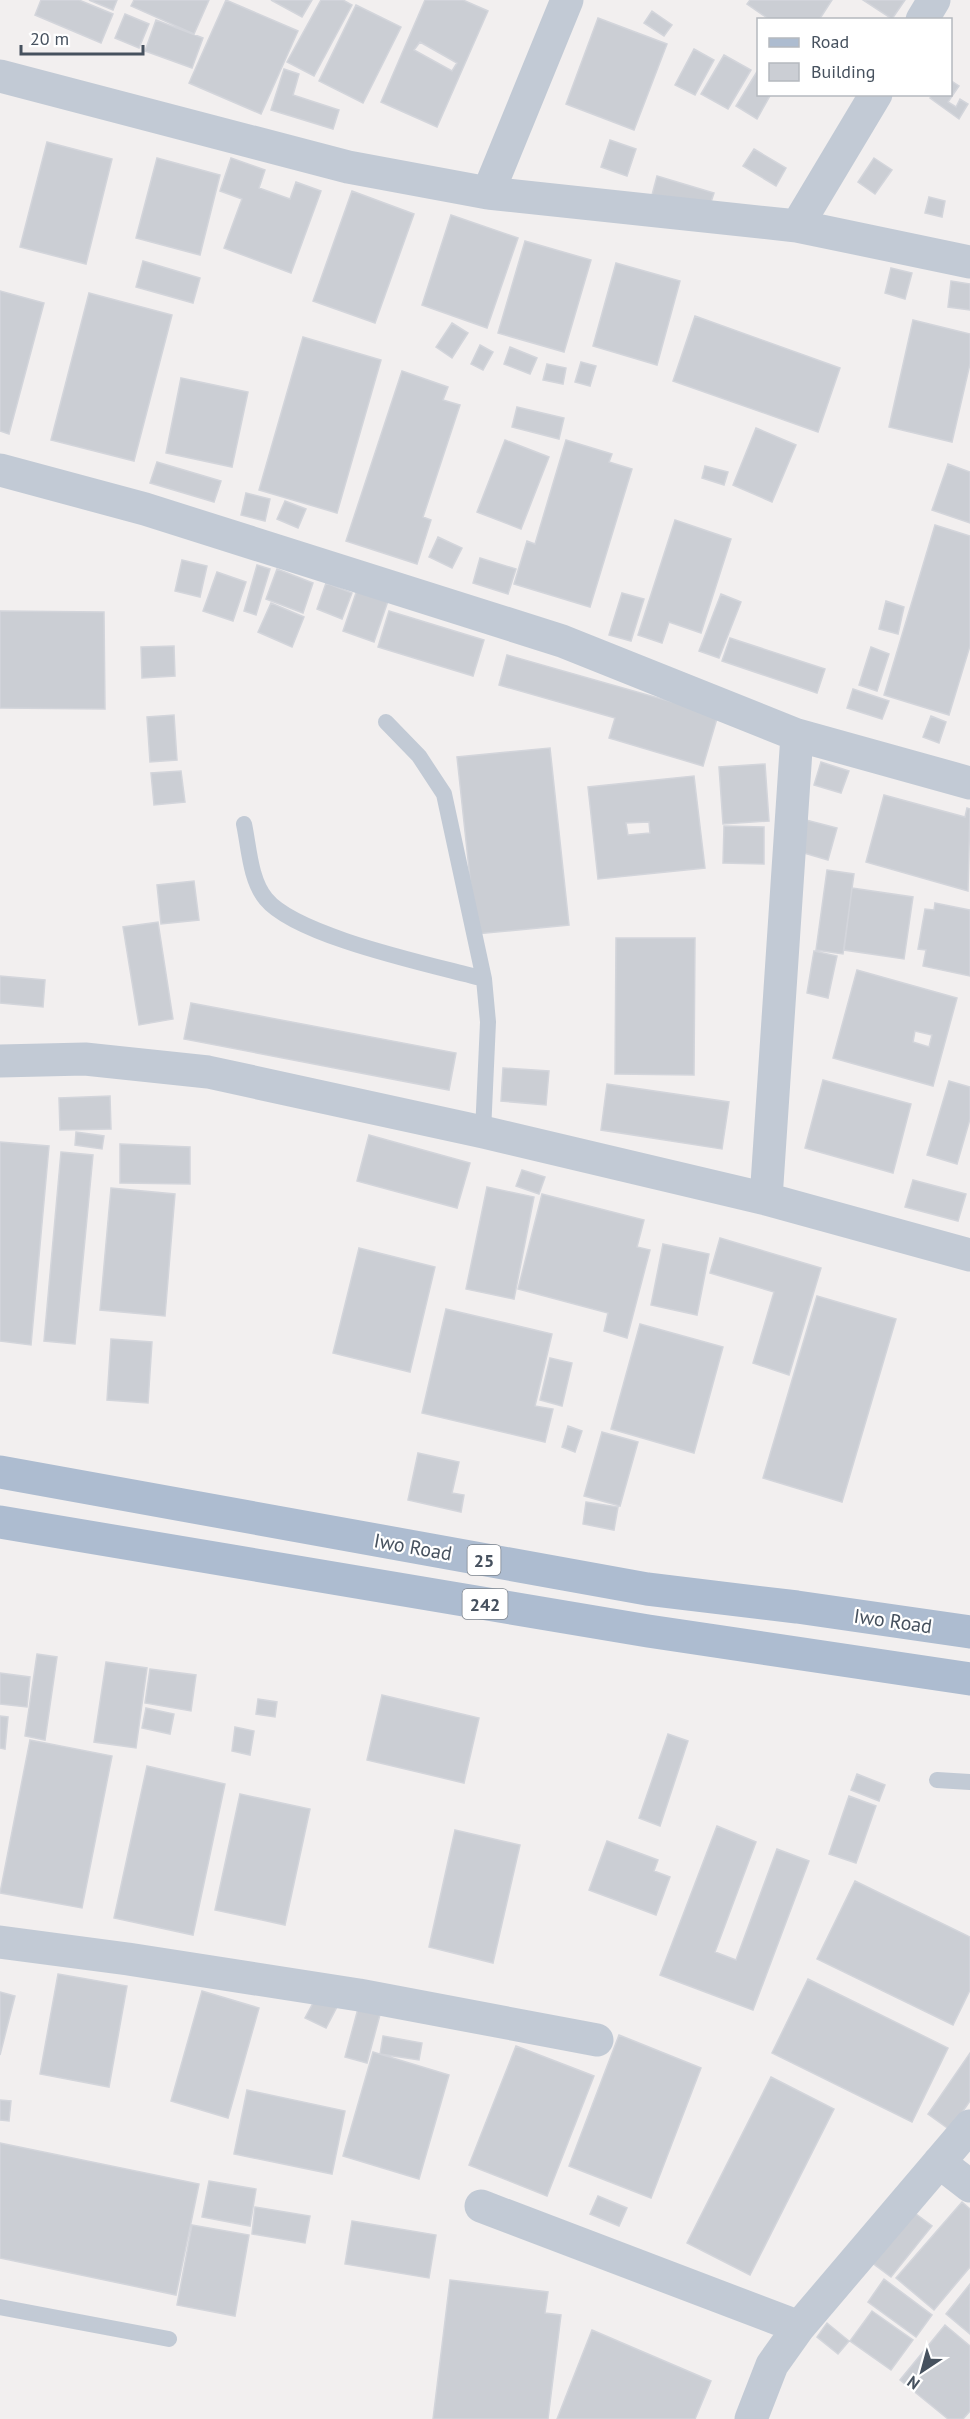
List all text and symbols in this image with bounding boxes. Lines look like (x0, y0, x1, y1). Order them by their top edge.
scale bar (21, 18, 142, 56)
legend (757, 18, 952, 96)
text: 20 m (30, 27, 69, 50)
text: Road (811, 30, 849, 53)
text: Building (811, 60, 875, 83)
street label: Iwo Road (372, 1527, 454, 1567)
road number: 25 (468, 1545, 500, 1575)
road number: 242 (462, 1589, 508, 1619)
street label: Iwo Road (852, 1603, 934, 1639)
north arrow (892, 2341, 952, 2401)
text: N (903, 2372, 923, 2394)

